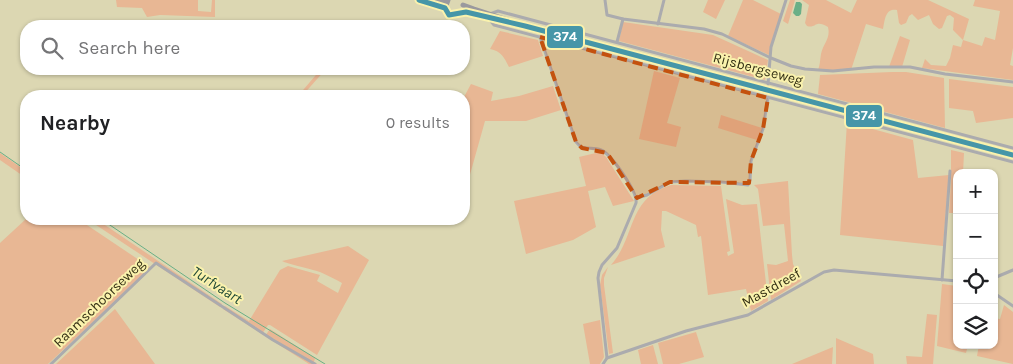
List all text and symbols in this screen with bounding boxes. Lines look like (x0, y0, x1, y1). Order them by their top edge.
search box (20, 20, 470, 75)
line badge: 374 (546, 25, 584, 49)
text: 374 (553, 28, 578, 45)
icon: search (38, 34, 66, 62)
text: Search here (78, 37, 180, 59)
street label: Rijsbergseweg (711, 49, 805, 89)
line badge: 374 (845, 104, 883, 128)
text: 374 (852, 107, 877, 124)
text: Nearby (40, 111, 110, 135)
text: 0 results (386, 113, 450, 132)
map controls (953, 169, 998, 349)
button: + (953, 169, 998, 214)
button: − (953, 214, 998, 259)
street label: Raamschoorseweg (50, 255, 148, 351)
button: locate (953, 259, 998, 304)
water label: Turfvaart (189, 262, 246, 308)
street label: Mastdreef (739, 265, 804, 311)
button: layers (953, 304, 998, 349)

